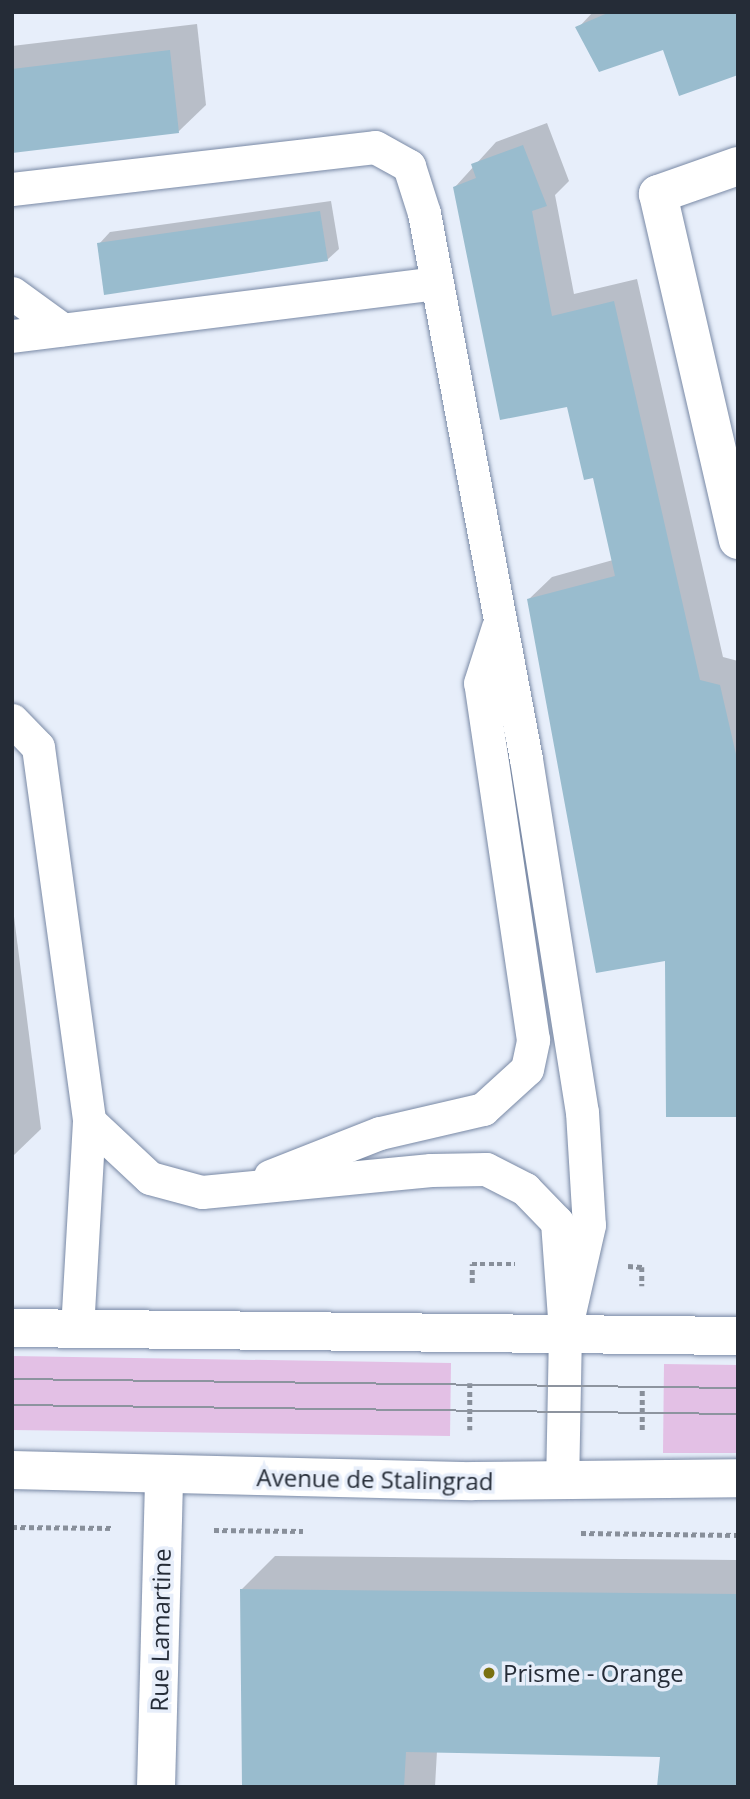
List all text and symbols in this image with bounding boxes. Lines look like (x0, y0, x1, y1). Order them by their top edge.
street label: Avenue de Stalingrad (256, 1463, 494, 1495)
street label: Rue Lamartine (144, 1548, 176, 1712)
place label: Prisme - Orange (503, 1659, 684, 1687)
marker: Prisme - Orange (481, 1665, 497, 1681)

